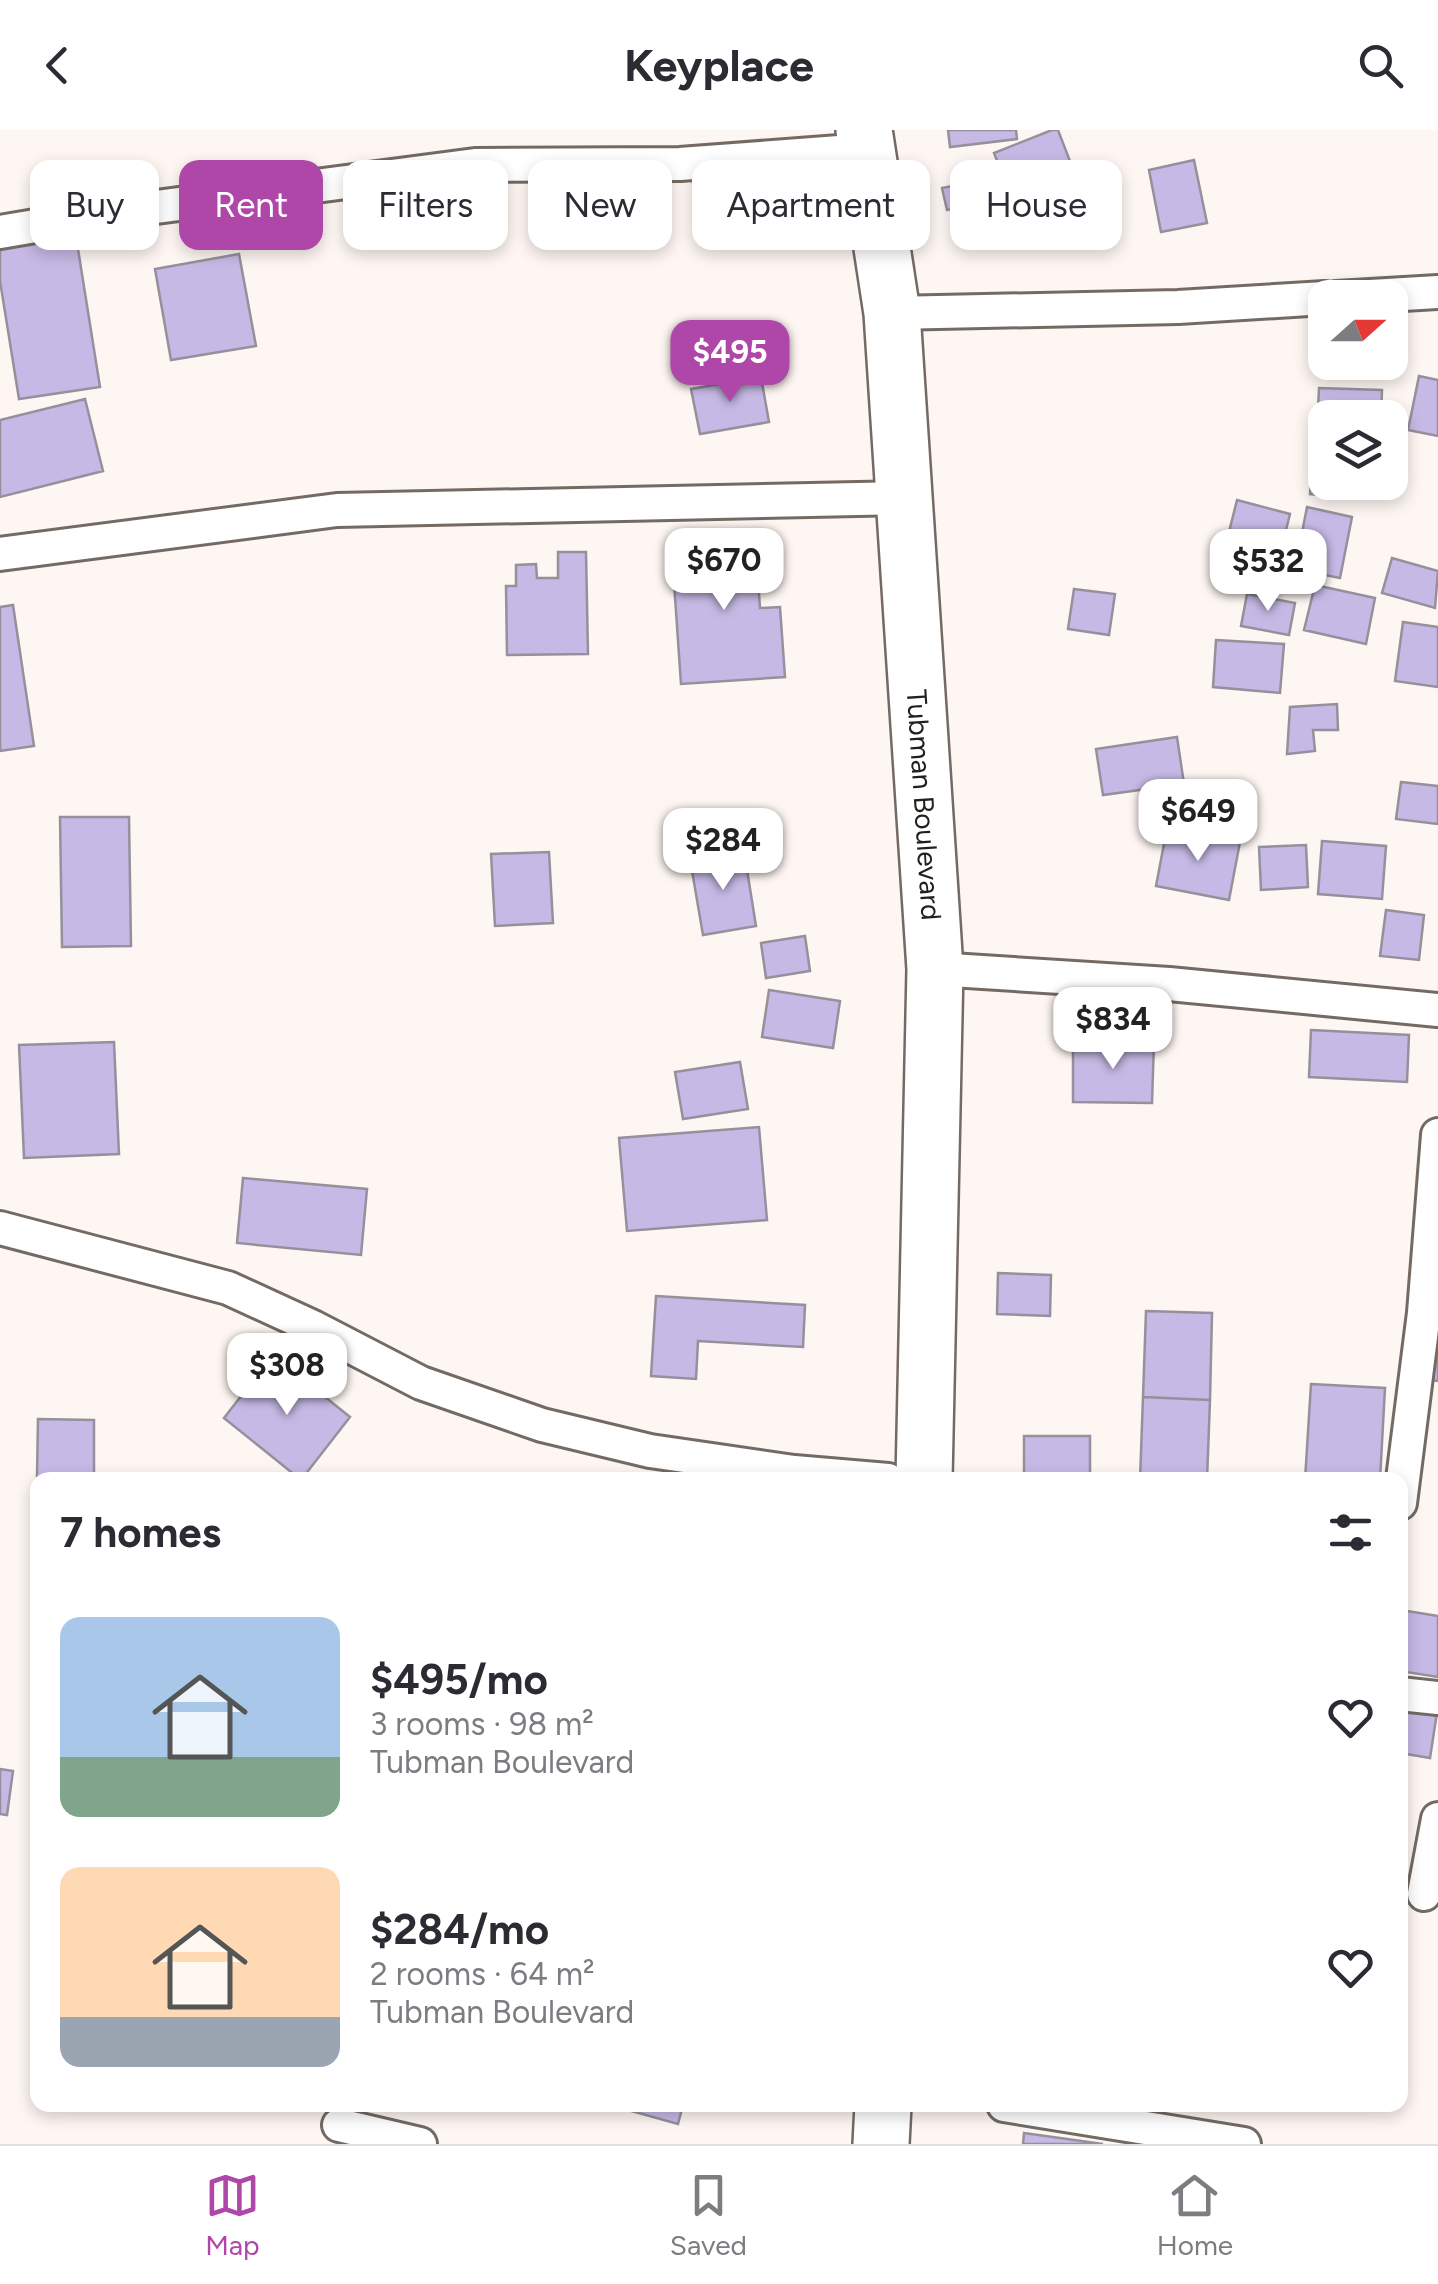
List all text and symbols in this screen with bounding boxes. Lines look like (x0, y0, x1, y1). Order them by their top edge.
icon: back (30, 38, 85, 93)
text: Keyplace (624, 38, 814, 92)
icon: search (1353, 38, 1408, 93)
chip: Buy (30, 160, 159, 250)
chip: Rent (179, 160, 323, 250)
chip: Filters (343, 160, 508, 250)
chip: New (528, 160, 672, 250)
chip: Apartment (692, 160, 930, 250)
chip: House (950, 160, 1122, 250)
north arrow (1308, 280, 1408, 380)
map controls (1308, 280, 1408, 500)
pin: $495 (671, 320, 789, 405)
text: $495 (692, 333, 768, 371)
button: layers (1308, 400, 1408, 500)
pin: $670 (665, 528, 783, 613)
pin: $532 (1209, 529, 1327, 614)
text: $670 (687, 541, 761, 579)
text: $532 (1232, 542, 1304, 580)
street label: Tubman Boulevard (900, 688, 949, 921)
pin: $649 (1139, 779, 1257, 864)
text: $649 (1160, 792, 1236, 830)
pin: $284 (664, 808, 782, 893)
text: $284 (685, 821, 761, 859)
pin: $834 (1054, 987, 1172, 1072)
text: $834 (1075, 1000, 1151, 1038)
pin: $308 (228, 1333, 346, 1418)
text: $308 (249, 1346, 325, 1384)
icon: filters (1323, 1505, 1378, 1560)
text: 7 homes (60, 1507, 221, 1558)
text: $495/mo (370, 1654, 548, 1705)
icon: home (140, 1657, 260, 1777)
icon: heart (1323, 1690, 1378, 1745)
text: 3 rooms · 98 m² (370, 1705, 594, 1743)
text: Tubman Boulevard (370, 1743, 634, 1781)
text: $284/mo (370, 1904, 549, 1955)
icon: home (140, 1907, 260, 2027)
icon: heart (1323, 1940, 1378, 1995)
text: 2 rooms · 64 m² (370, 1955, 594, 1993)
text: Tubman Boulevard (370, 1993, 634, 2031)
tab: Map (205, 2168, 260, 2262)
tab: Saved (670, 2168, 747, 2262)
tab: Home (1157, 2168, 1233, 2262)

